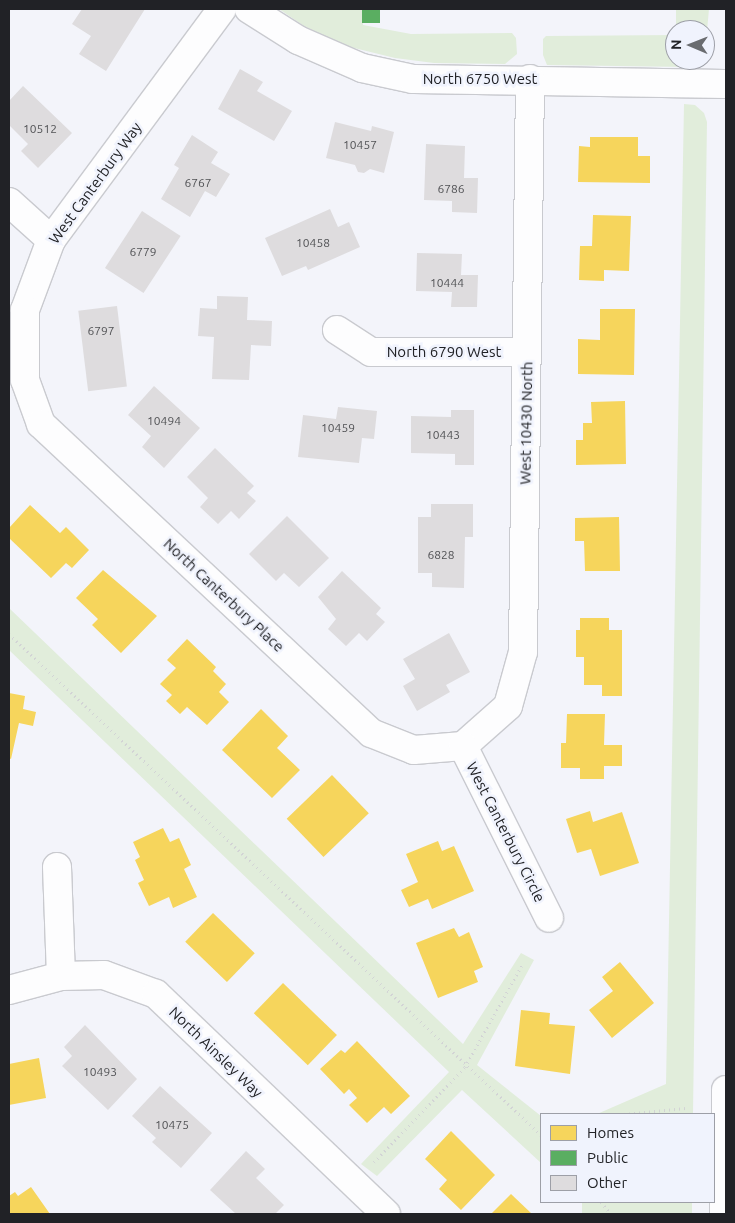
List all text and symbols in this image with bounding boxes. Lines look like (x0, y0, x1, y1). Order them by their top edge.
north arrow (665, 20, 715, 70)
text: N (668, 39, 684, 50)
street label: North 6750 West (423, 70, 537, 88)
street label: West Canterbury Way (45, 119, 145, 247)
house number: 10512 (23, 122, 57, 136)
house number: 10457 (343, 138, 377, 152)
house number: 6767 (184, 176, 212, 190)
house number: 6786 (437, 182, 465, 196)
house number: 10458 (296, 236, 330, 250)
house number: 6779 (129, 245, 157, 259)
house number: 10444 (430, 276, 464, 290)
house number: 6797 (87, 324, 115, 338)
street label: North 6790 West (387, 343, 501, 361)
street label: West 10430 North (516, 361, 536, 485)
house number: 10494 (147, 414, 181, 428)
house number: 10459 (321, 421, 355, 435)
house number: 10443 (426, 428, 460, 442)
street label: North Canterbury Place (160, 534, 288, 656)
house number: 6828 (427, 548, 455, 562)
street label: West Canterbury Circle (463, 759, 549, 905)
street label: North Ainsley Way (166, 1003, 266, 1101)
house number: 10493 (83, 1065, 117, 1079)
legend (540, 1113, 715, 1203)
house number: 10475 (155, 1118, 189, 1132)
text: Homes (587, 1124, 634, 1141)
text: Public (587, 1149, 628, 1166)
text: Other (587, 1174, 627, 1191)

